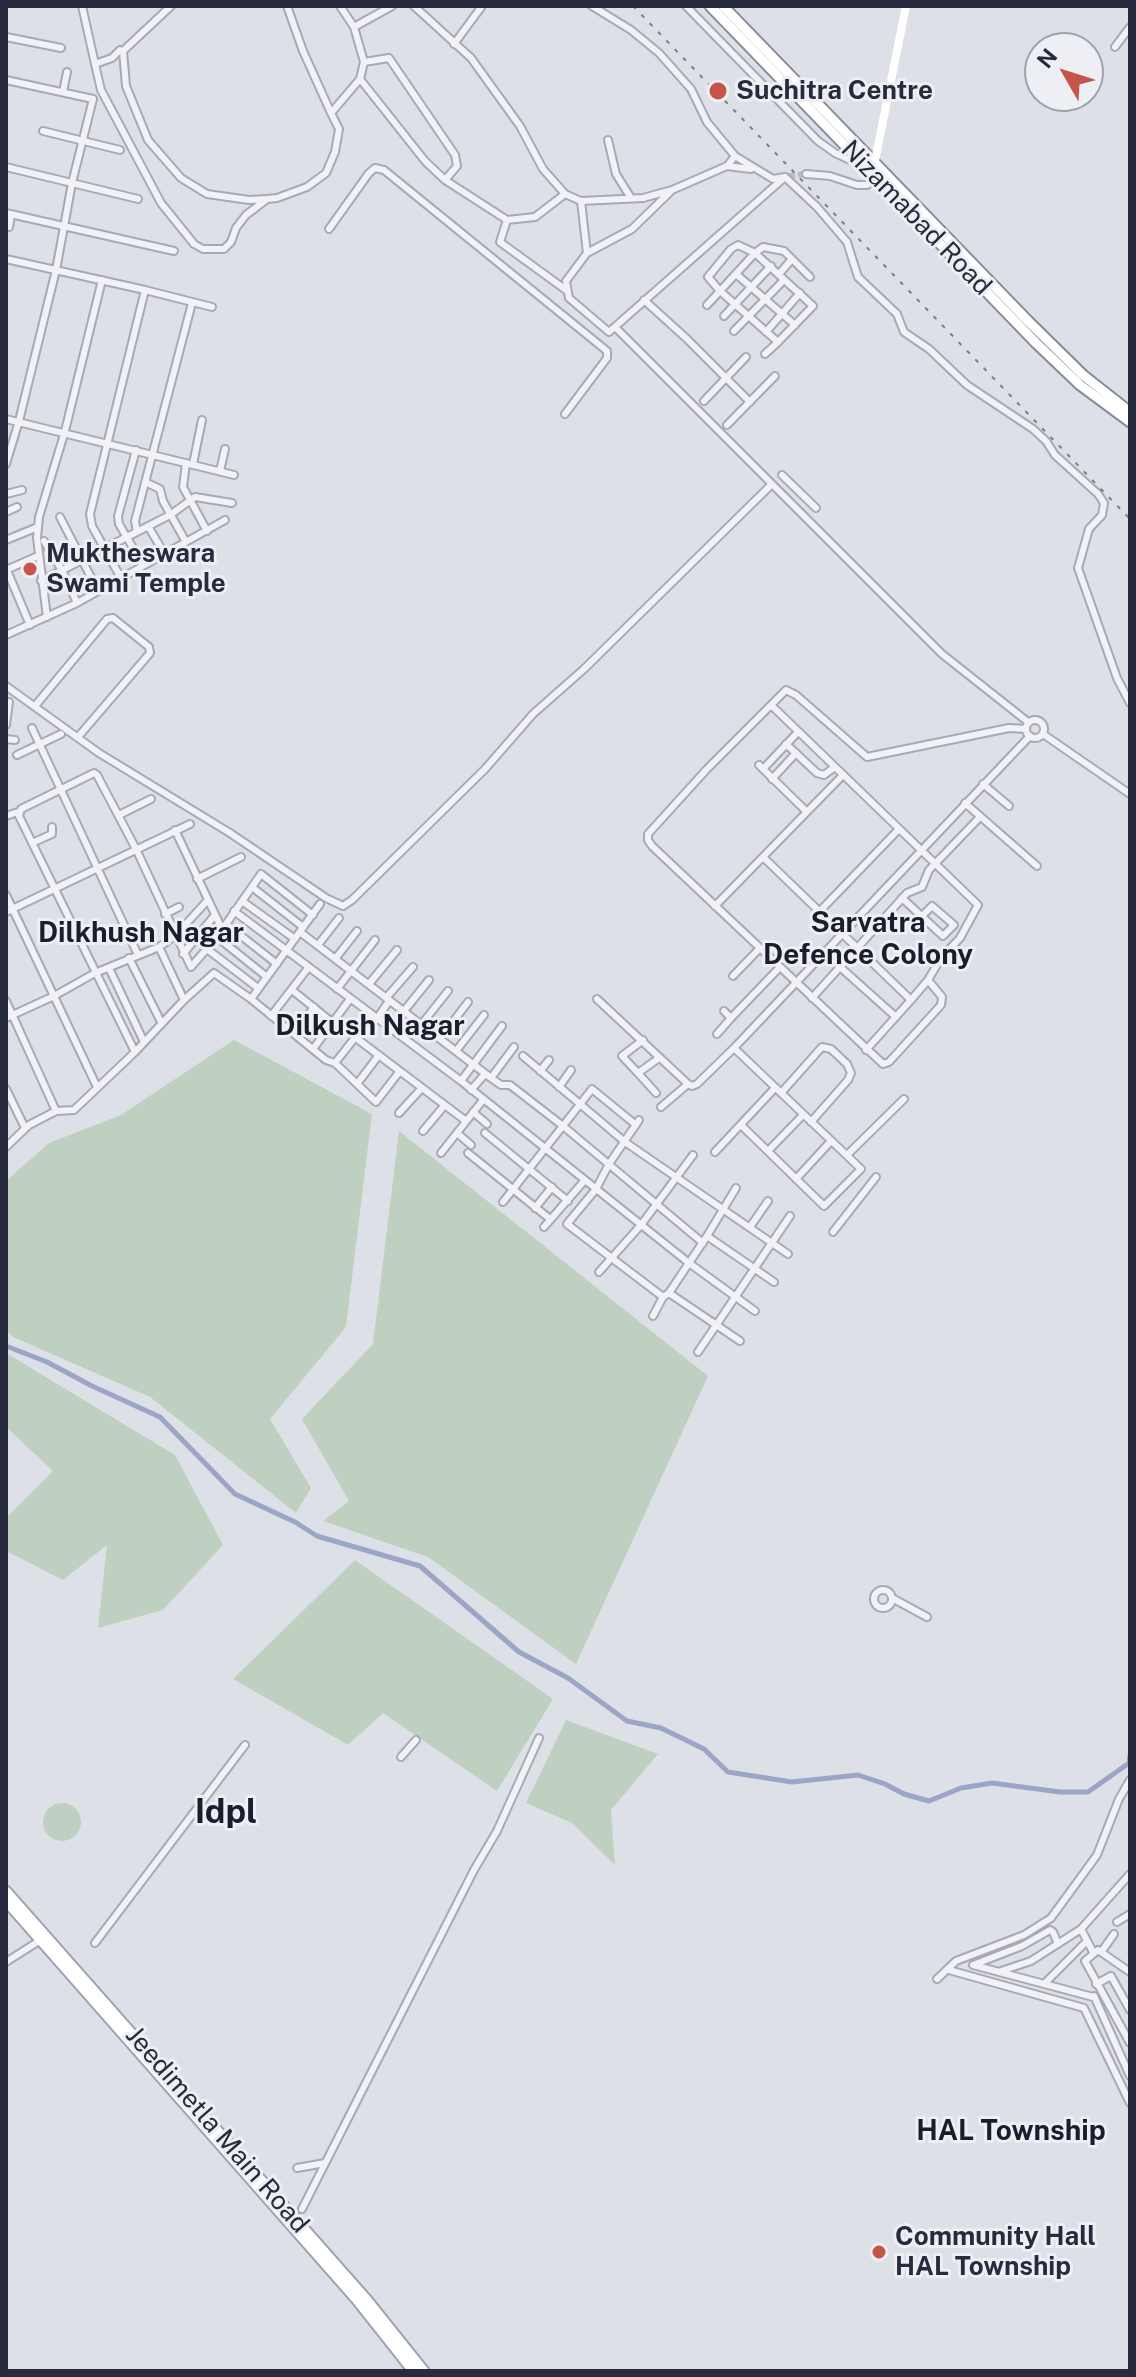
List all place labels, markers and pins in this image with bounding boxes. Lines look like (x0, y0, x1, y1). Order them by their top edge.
place label: Suchitra Centre (736, 75, 933, 107)
marker: Suchitra Centre (707, 80, 729, 102)
place label: Muktheswara Swami Temple (46, 538, 226, 600)
marker: Muktheswara Swami Temple (21, 560, 39, 578)
place label: Community Hall HAL Township (895, 2221, 1096, 2282)
marker: Community Hall HAL Township (870, 2243, 888, 2261)

